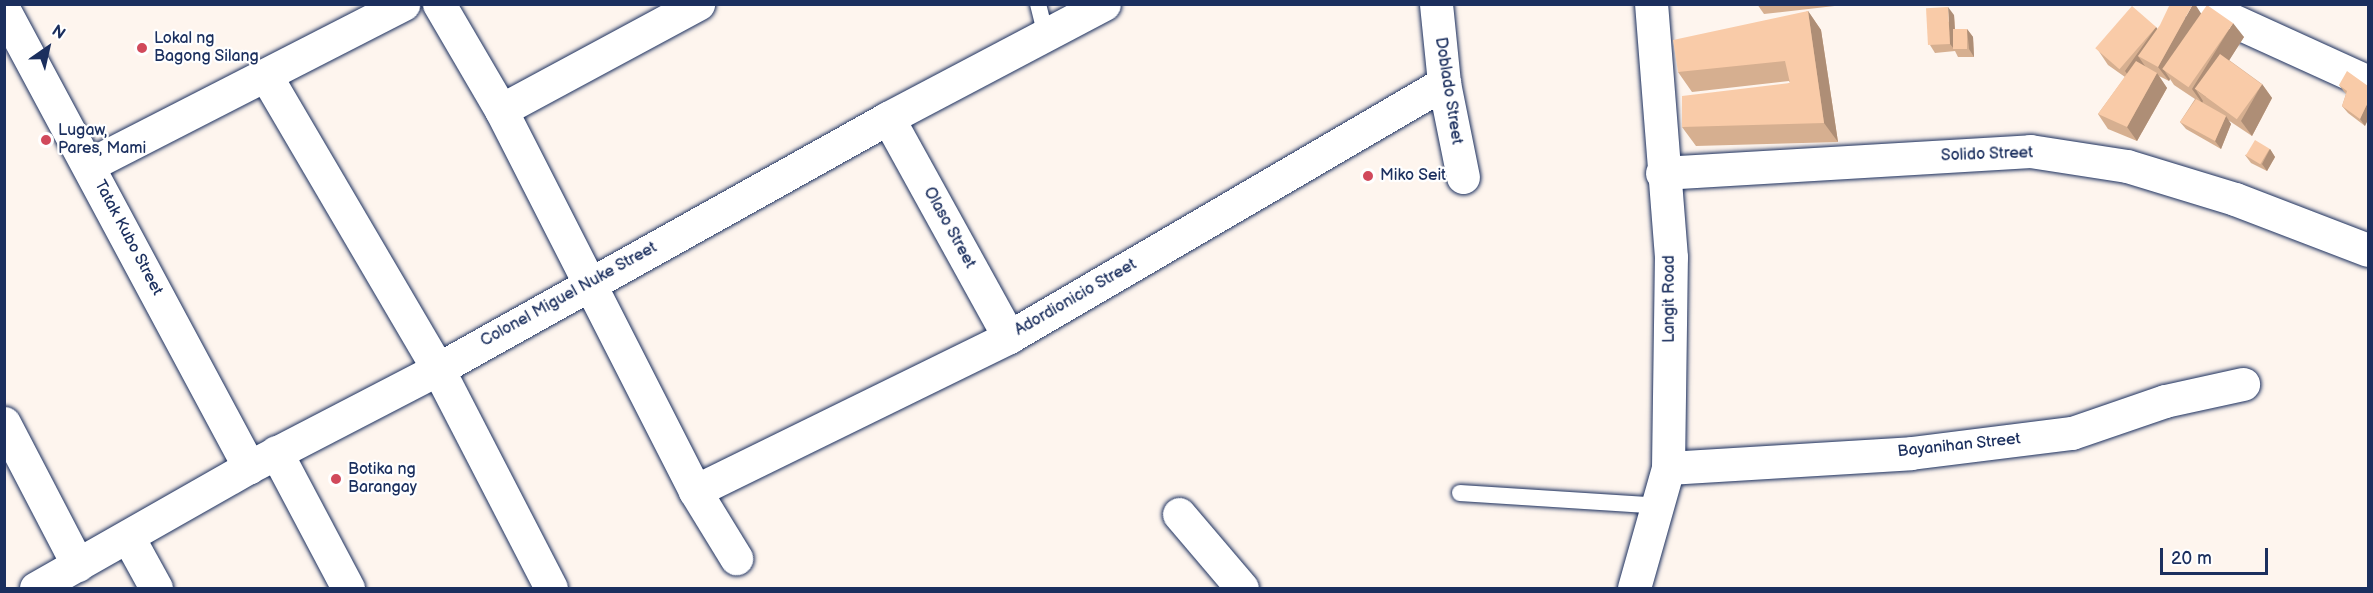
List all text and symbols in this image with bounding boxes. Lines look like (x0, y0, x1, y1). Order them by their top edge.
north arrow (18, 18, 78, 78)
text: N (48, 21, 69, 44)
place label: Lokal ng Bagong Silang (154, 29, 259, 67)
street label: Doblado Street (1430, 36, 1466, 146)
marker: Lokal ng Bagong Silang (135, 41, 149, 55)
place label: Lugaw, Pares, Mami (58, 121, 146, 159)
marker: Lugaw, Pares, Mami (39, 133, 53, 147)
street label: Solido Street (1940, 144, 2034, 166)
place label: Miko Seit (1380, 166, 1446, 186)
marker: Miko Seit (1361, 169, 1375, 183)
street label: Tatak Kubo Street (90, 177, 166, 299)
street label: Olaso Street (919, 184, 979, 272)
street label: Colonel Miguel Nuke Street (477, 238, 661, 352)
street label: Adordionicio Street (1012, 255, 1140, 341)
street label: Langit Road (1660, 255, 1680, 343)
street label: Bayanihan Street (1896, 430, 2022, 462)
place label: Botika ng Barangay (348, 460, 417, 498)
marker: Botika ng Barangay (329, 472, 343, 486)
scale bar (2163, 536, 2271, 574)
text: 20 m (2171, 548, 2212, 569)

